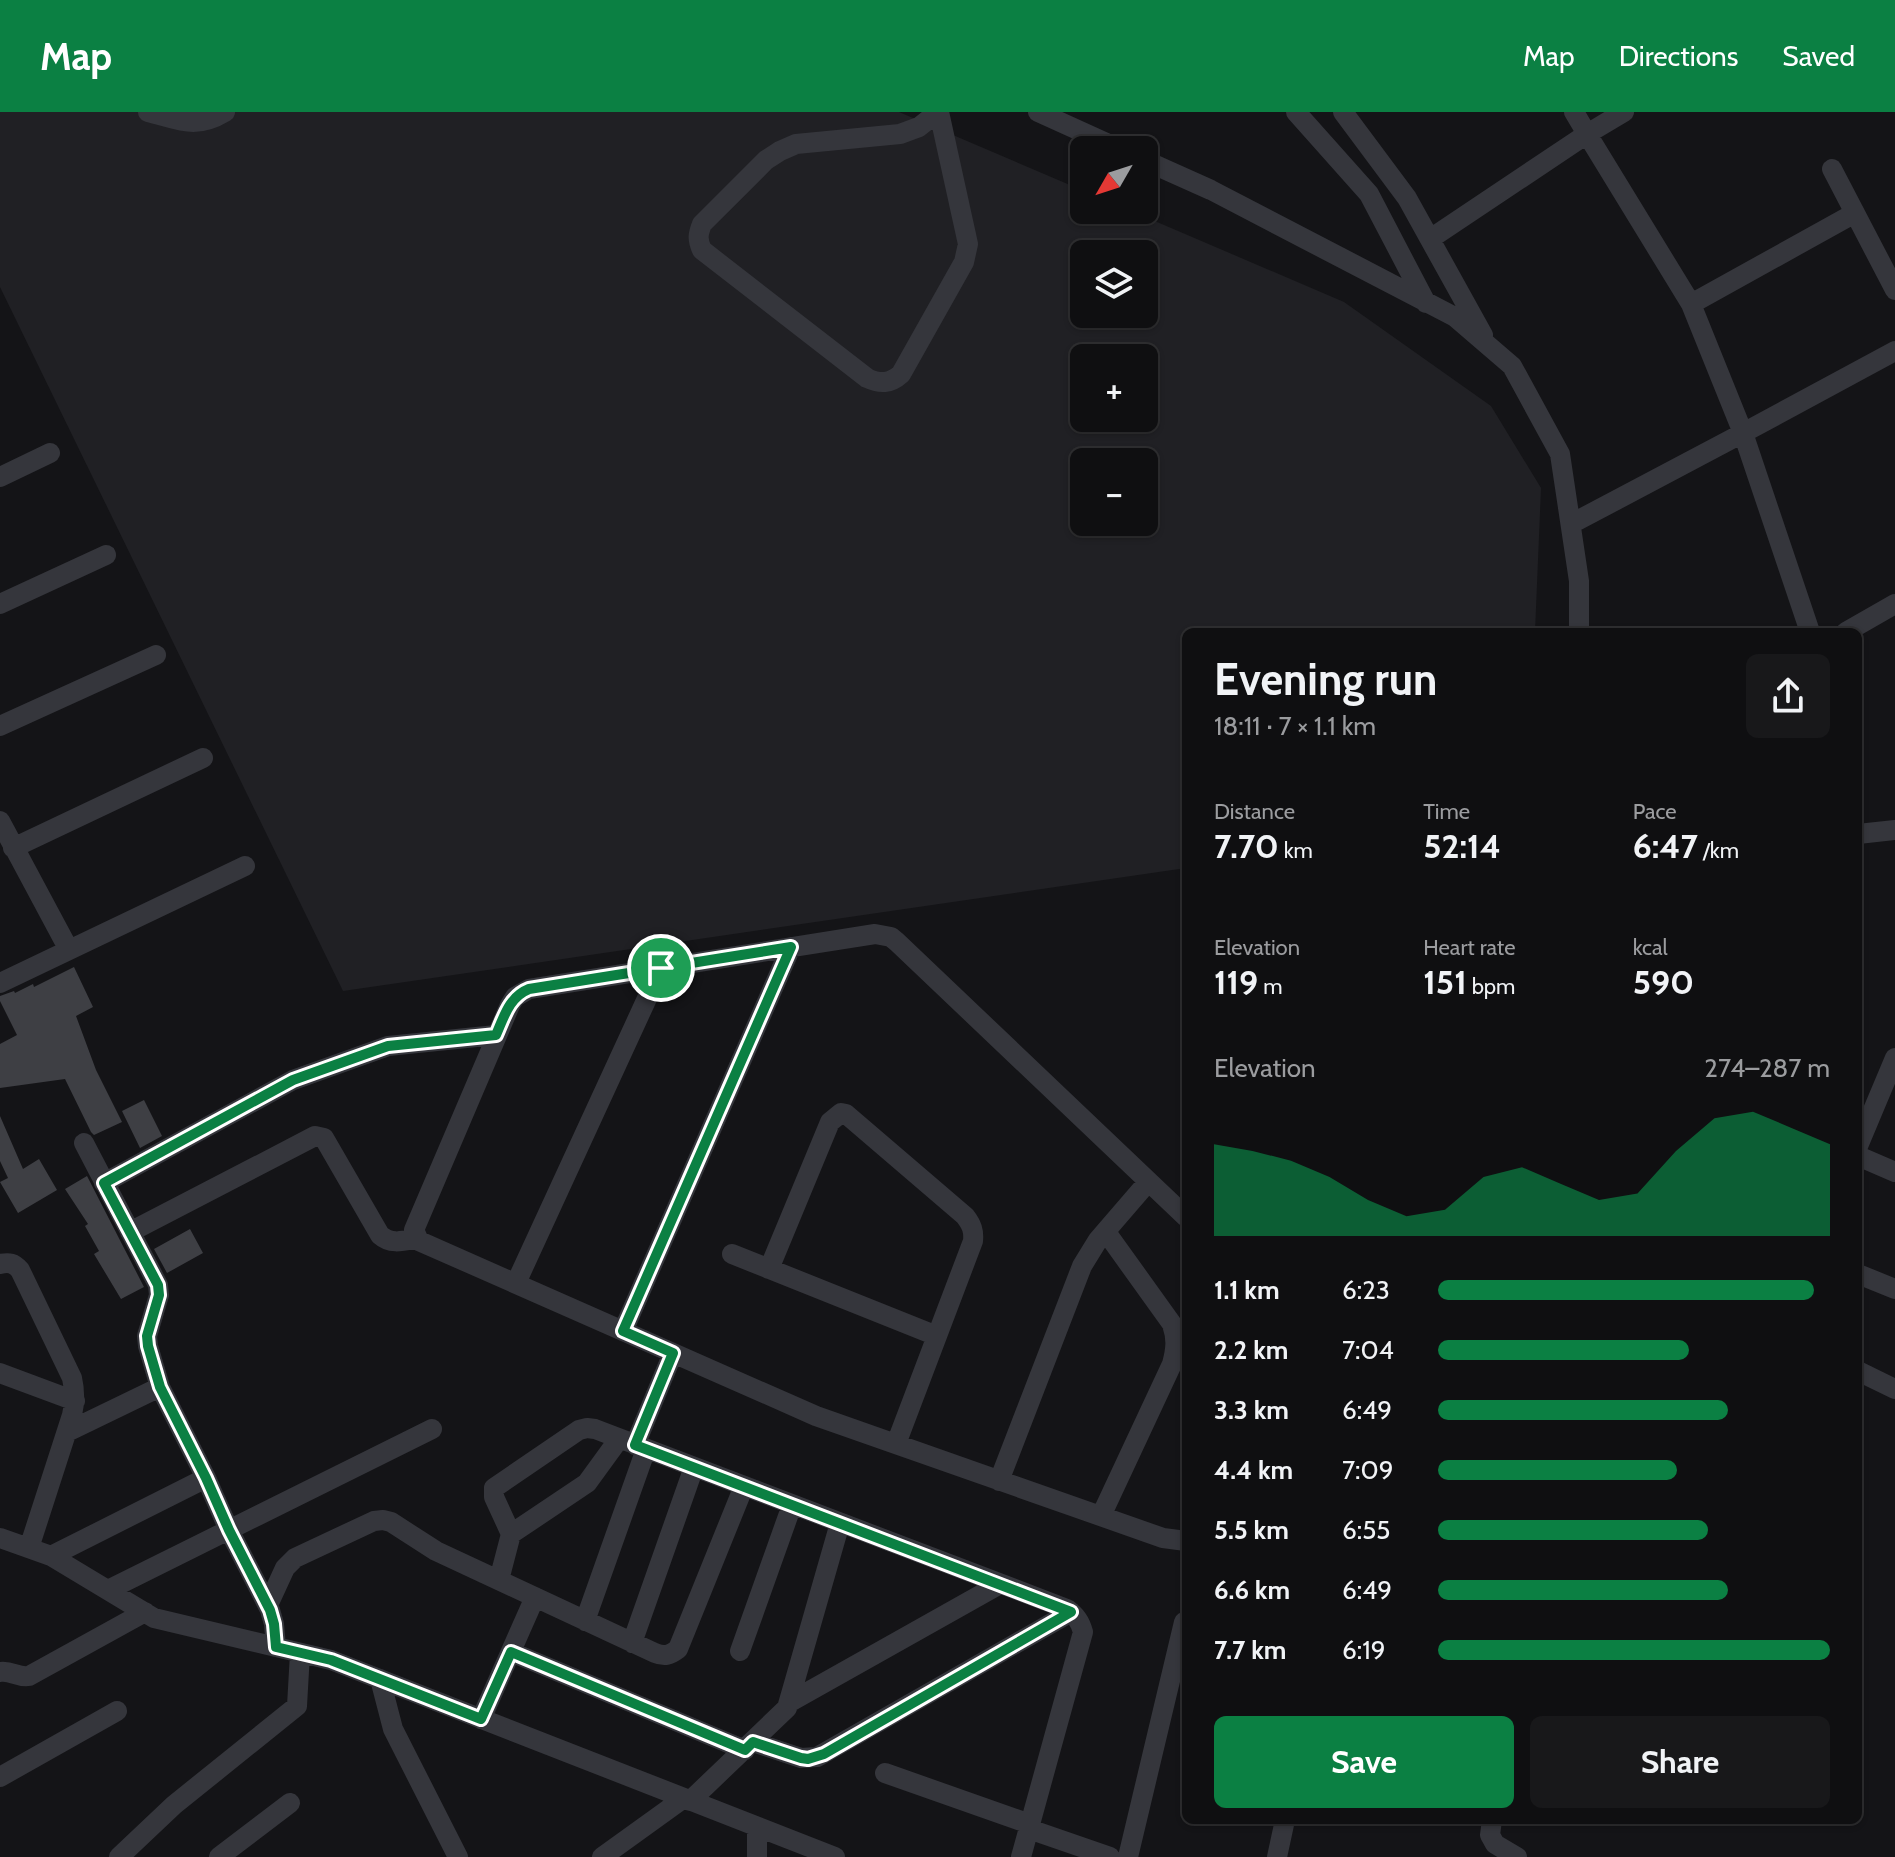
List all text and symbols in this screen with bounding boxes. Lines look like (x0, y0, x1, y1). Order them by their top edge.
text: Map (40, 33, 112, 80)
text: Map (1523, 39, 1575, 73)
text: Directions (1619, 39, 1738, 73)
text: Saved (1782, 39, 1855, 73)
north arrow (1070, 136, 1158, 224)
map controls (1070, 136, 1158, 536)
button: layers (1070, 240, 1158, 328)
button: + (1070, 344, 1158, 432)
button: − (1070, 448, 1158, 536)
text: Evening run (1214, 653, 1437, 706)
button: share (1746, 654, 1830, 738)
text: 18:11 · 7 × 1.1 km (1214, 710, 1376, 742)
text: Distance (1214, 798, 1295, 825)
text: Time (1423, 798, 1470, 825)
text: Pace (1633, 798, 1677, 825)
text: 7.70 (1214, 825, 1279, 867)
text: 52:14 (1423, 825, 1501, 867)
text: 6:47 (1633, 825, 1698, 867)
text: km (1279, 837, 1313, 864)
text: /km (1698, 837, 1739, 864)
pin (627, 934, 695, 1002)
text: Elevation (1214, 934, 1300, 961)
text: Heart rate (1423, 934, 1515, 961)
text: kcal (1633, 934, 1668, 961)
icon: arrive (639, 946, 683, 990)
text: 119 (1214, 961, 1258, 1003)
text: 151 (1423, 961, 1467, 1003)
text: 590 (1633, 961, 1694, 1003)
text: m (1258, 973, 1282, 1000)
text: bpm (1467, 973, 1515, 1000)
text: Elevation (1214, 1052, 1316, 1084)
text: 274–287 m (1704, 1052, 1830, 1084)
text: 1.1 km (1214, 1274, 1280, 1306)
text: 6:23 (1342, 1274, 1390, 1306)
text: 2.2 km (1214, 1334, 1288, 1366)
text: 7:04 (1342, 1334, 1394, 1366)
text: 3.3 km (1214, 1394, 1289, 1426)
text: 6:49 (1342, 1394, 1392, 1426)
text: 4.4 km (1214, 1454, 1293, 1486)
text: 7:09 (1342, 1454, 1393, 1486)
text: 5.5 km (1214, 1514, 1289, 1546)
text: 6:55 (1342, 1514, 1390, 1546)
text: 6.6 km (1214, 1574, 1290, 1606)
text: 6:49 (1342, 1574, 1392, 1606)
text: 7.7 km (1214, 1634, 1286, 1666)
text: 6:19 (1342, 1634, 1385, 1666)
button: Save (1214, 1716, 1514, 1808)
button: Share (1530, 1716, 1830, 1808)

